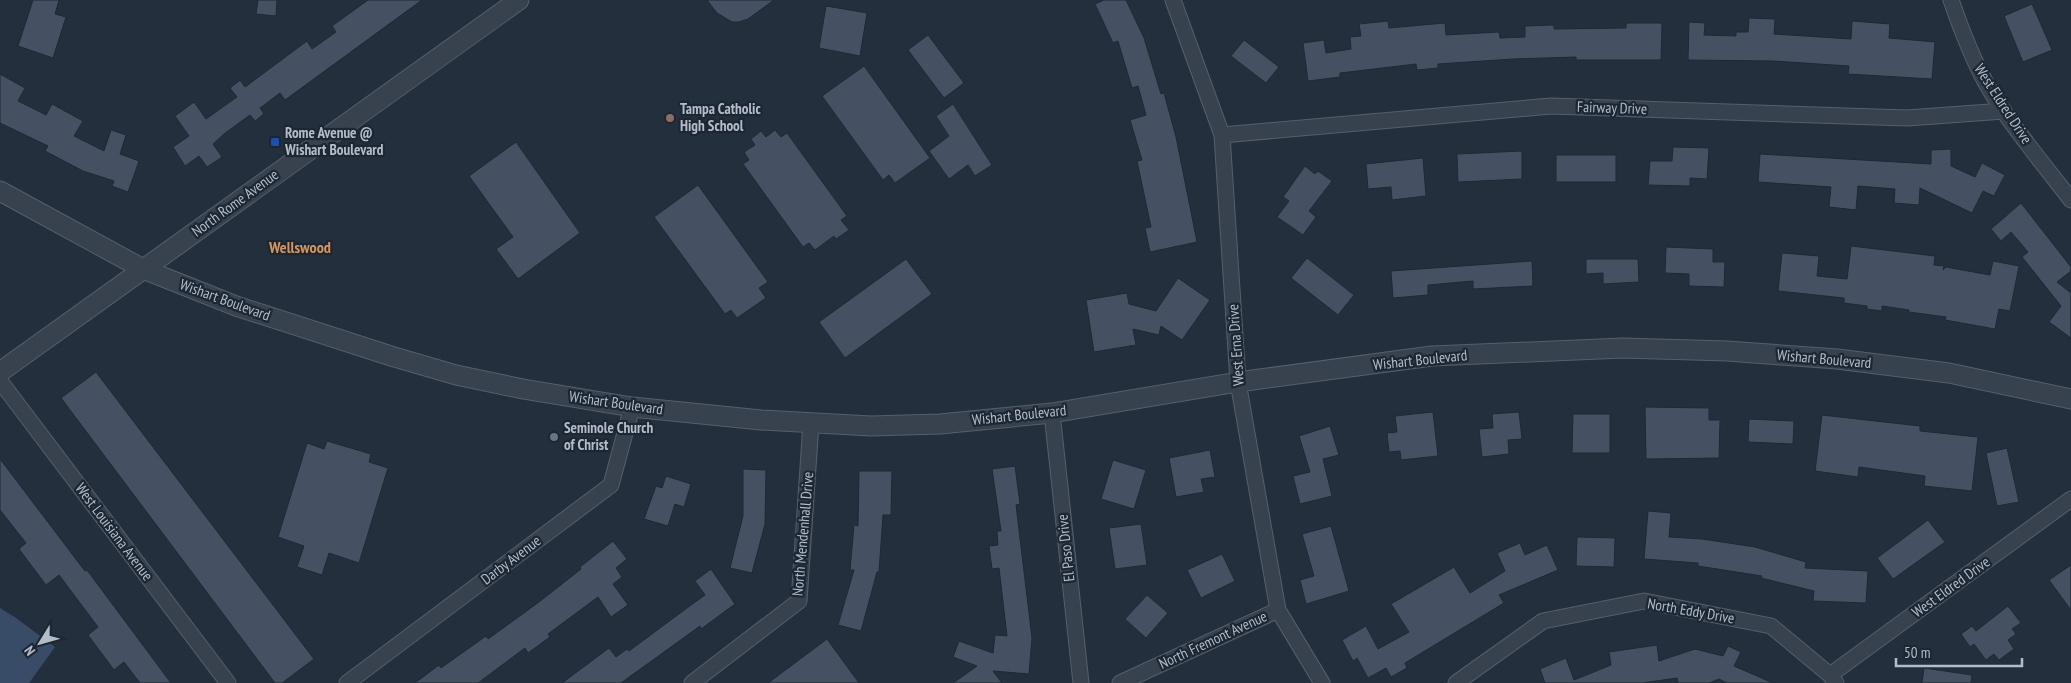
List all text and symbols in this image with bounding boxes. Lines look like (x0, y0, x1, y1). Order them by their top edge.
street label: West Eldred Drive (1970, 60, 2036, 147)
street label: Fairway Drive (1577, 97, 1647, 118)
place label: Tampa Catholic High School (680, 99, 761, 135)
marker: Tampa Catholic High School (664, 112, 676, 124)
place label: Rome Avenue @ Wishart Boulevard (284, 123, 384, 159)
marker: Rome Avenue @ Wishart Boulevard (269, 136, 281, 148)
street label: North Rome Avenue (188, 165, 282, 240)
district label: Wellswood (268, 237, 331, 257)
street label: Wishart Boulevard (177, 274, 273, 325)
street label: West Erna Drive (1223, 304, 1248, 386)
street label: Wishart Boulevard (1372, 345, 1468, 374)
street label: Wishart Boulevard (1776, 345, 1872, 372)
street label: Wishart Boulevard (568, 387, 664, 419)
street label: Wishart Boulevard (971, 400, 1067, 429)
place label: Seminole Church of Christ (564, 418, 654, 454)
marker: Seminole Church of Christ (548, 431, 560, 443)
street label: North Mendenhall Drive (788, 471, 817, 597)
street label: West Louisiana Avenue (71, 479, 157, 584)
street label: El Paso Drive (1053, 514, 1078, 583)
street label: Darby Avenue (477, 531, 544, 588)
street label: West Eldred Drive (1908, 552, 1993, 621)
street label: North Eddy Drive (1646, 594, 1736, 628)
street label: North Fremont Avenue (1156, 606, 1270, 673)
north arrow (15, 618, 65, 668)
scale bar (1896, 636, 2022, 668)
text: N (20, 642, 39, 659)
text: 50 m (1904, 643, 1930, 662)

